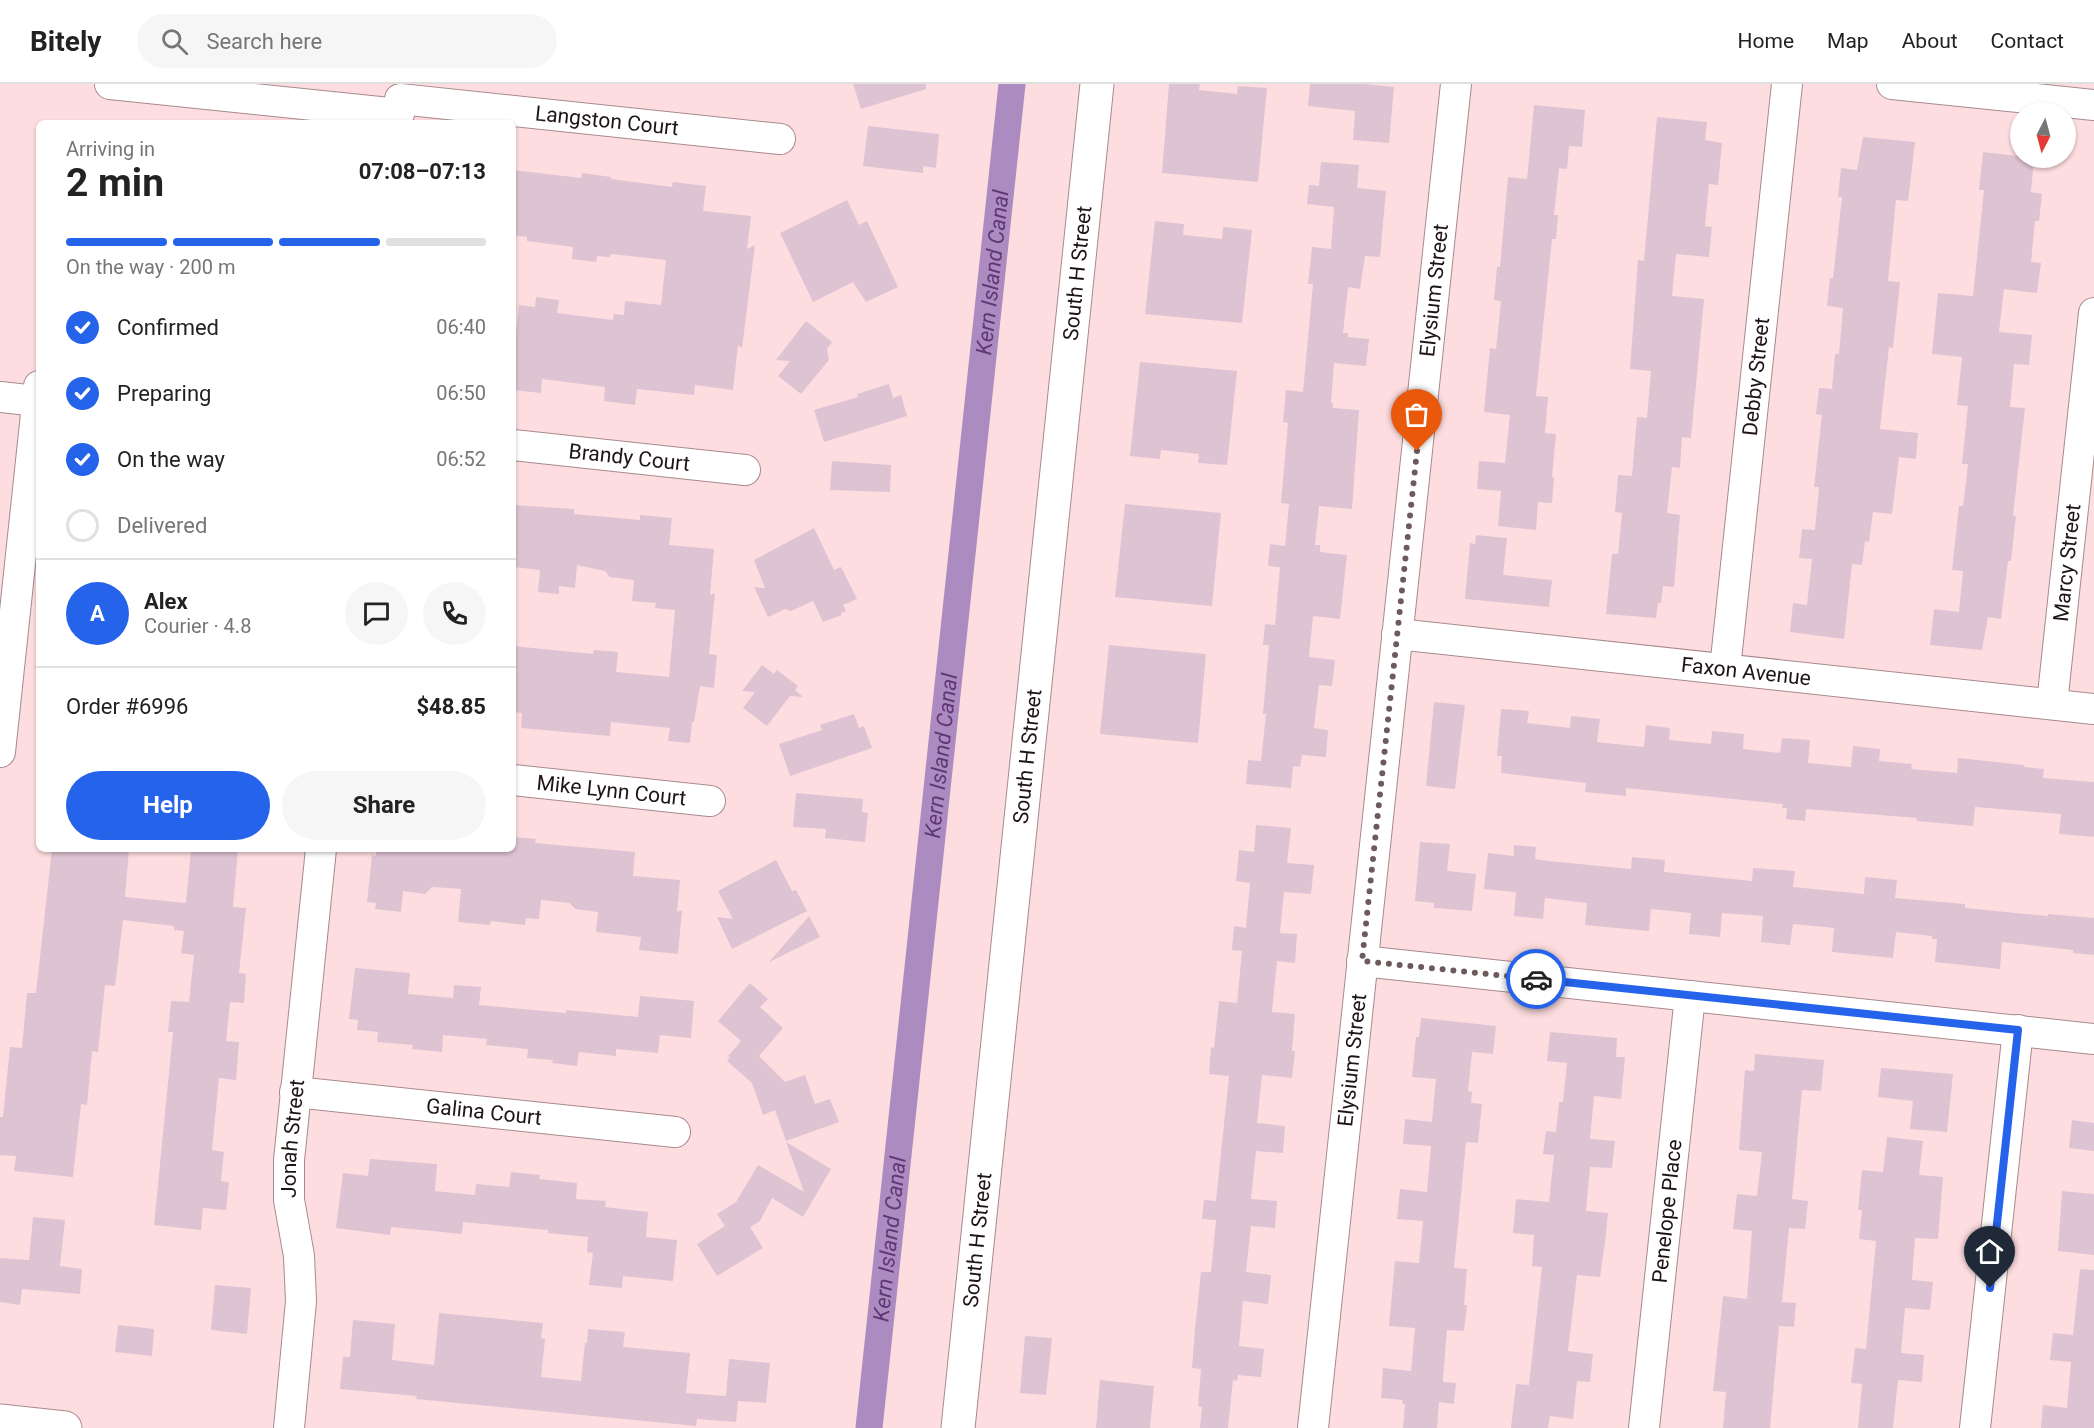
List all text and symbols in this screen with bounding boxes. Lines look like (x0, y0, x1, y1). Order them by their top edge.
search box (137, 14, 557, 68)
text: Bitely (30, 25, 101, 58)
icon: search (158, 25, 191, 58)
text: Search here (206, 29, 322, 54)
text: Home (1738, 29, 1794, 53)
text: Map (1827, 29, 1869, 53)
text: About (1902, 29, 1958, 53)
text: Contact (1991, 29, 2064, 53)
street label: Langston Court (534, 101, 680, 140)
north arrow (2010, 102, 2076, 168)
map controls (2010, 102, 2076, 168)
text: Arriving in (66, 137, 155, 161)
text: 07:08–07:13 (359, 159, 486, 184)
text: 2 min (66, 160, 164, 206)
water label: Kern Island Canal (971, 188, 1013, 356)
street label: South H Street (1059, 204, 1096, 342)
street label: Elysium Street (1415, 223, 1453, 358)
text: On the way · 200 m (66, 255, 235, 279)
icon: check (66, 311, 99, 344)
text: Confirmed (117, 315, 219, 340)
text: 06:40 (436, 315, 486, 339)
street label: Debby Street (1738, 316, 1774, 437)
icon: check (66, 377, 99, 410)
text: Preparing (117, 381, 211, 406)
text: 06:50 (436, 381, 486, 405)
pin (1391, 389, 1442, 451)
icon: bag (1400, 398, 1433, 431)
street label: Brandy Court (568, 439, 691, 476)
icon: check (66, 443, 99, 476)
text: On the way (117, 447, 225, 472)
text: 06:52 (436, 447, 486, 471)
street label: Marcy Street (2049, 503, 2085, 623)
text: Delivered (117, 513, 207, 538)
button: chat (345, 582, 408, 645)
button: phone (423, 582, 486, 645)
text: Alex (144, 589, 188, 614)
text: A (90, 601, 105, 626)
text: Courier · 4.8 (144, 614, 251, 638)
street label: Faxon Avenue (1680, 653, 1812, 690)
water label: Kern Island Canal (919, 671, 962, 840)
street label: South H Street (1009, 688, 1046, 825)
text: Order #6996 (66, 694, 188, 719)
text: $48.85 (417, 694, 486, 719)
button: Help (66, 771, 270, 840)
button: Share (282, 771, 486, 840)
street label: Mike Lynn Court (535, 771, 688, 810)
courier (1506, 949, 1566, 1009)
icon: car (1520, 963, 1553, 996)
street label: Elysium Street (1333, 992, 1371, 1128)
street label: Jonah Street (277, 1078, 309, 1198)
street label: Galina Court (425, 1094, 543, 1130)
street label: Penelope Place (1648, 1138, 1687, 1284)
water label: Kern Island Canal (868, 1154, 910, 1323)
street label: South H Street (959, 1171, 996, 1309)
pin (1964, 1226, 2015, 1288)
icon: home (1973, 1235, 2006, 1268)

